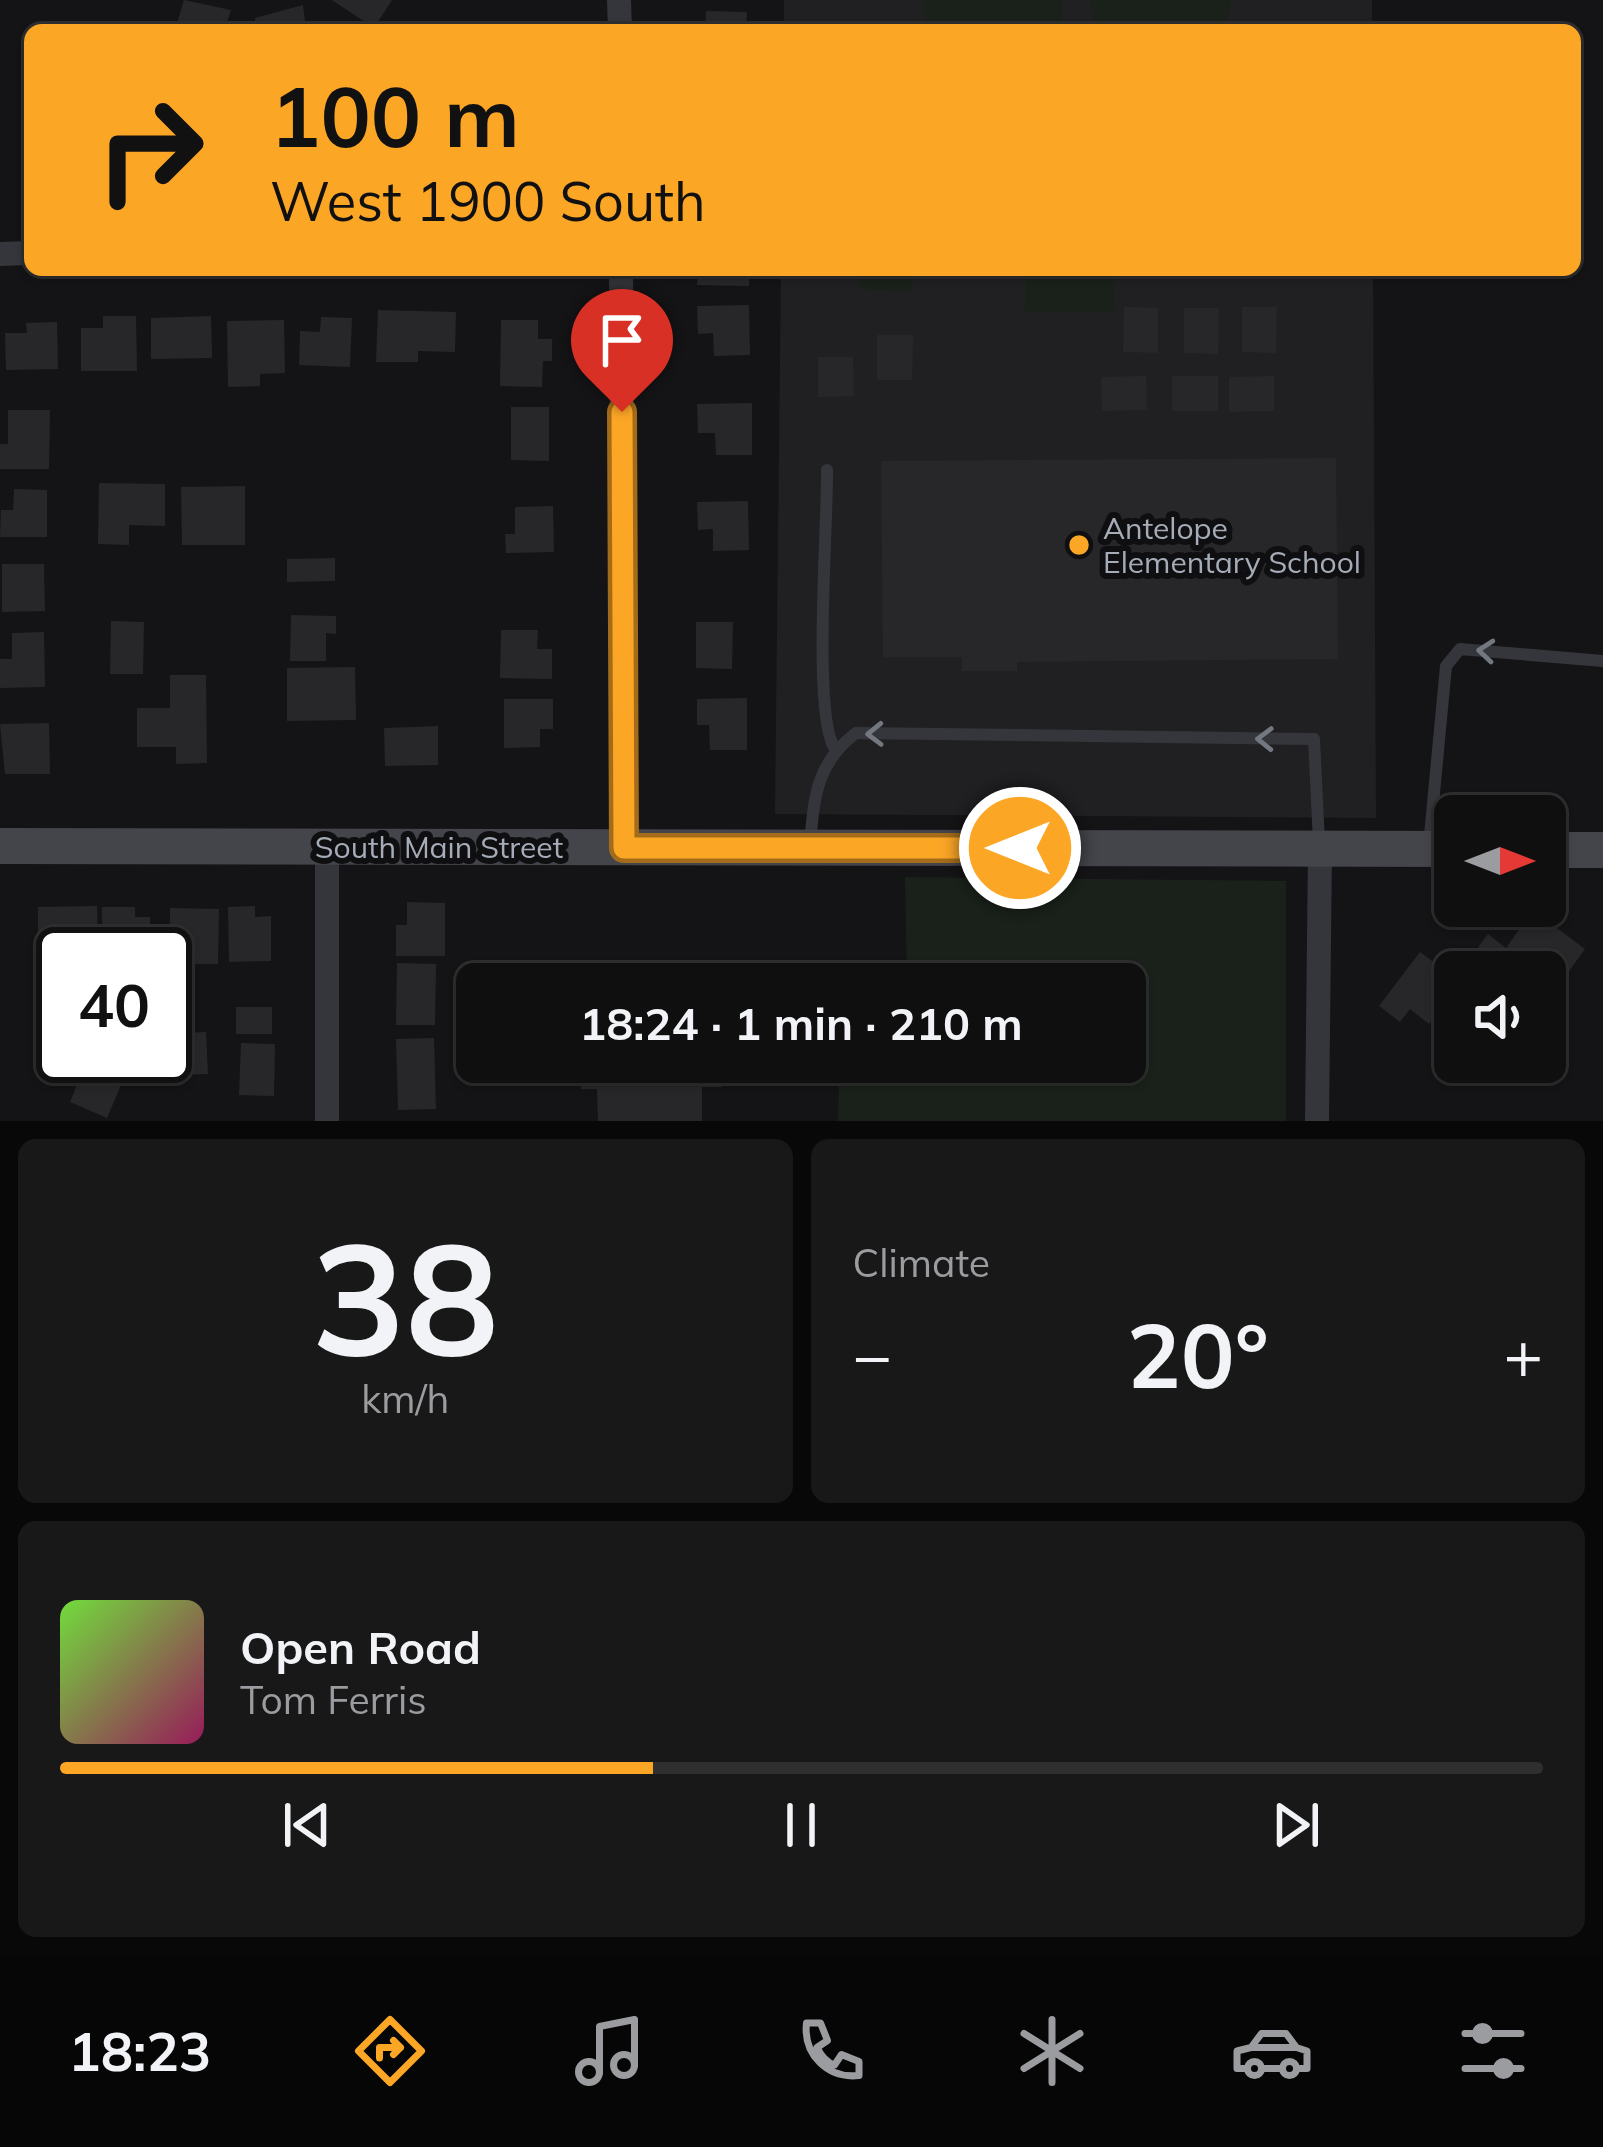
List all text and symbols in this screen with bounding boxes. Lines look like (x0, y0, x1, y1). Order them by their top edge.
text: 100 m (270, 63, 520, 168)
icon: right (72, 72, 228, 228)
text: West 1900 South (270, 167, 706, 235)
pin (571, 289, 673, 412)
icon: arrive (589, 307, 655, 373)
place label: Antelope Elementary School (1103, 509, 1361, 581)
marker: Antelope Elementary School (1066, 532, 1092, 558)
one-way arrow (1476, 639, 1495, 664)
one-way arrow (865, 721, 883, 747)
one-way arrow (1255, 726, 1273, 752)
position arrow (957, 785, 1083, 911)
north arrow (1434, 795, 1566, 927)
map controls (1434, 795, 1566, 1083)
street label: South Main Street (315, 828, 563, 866)
speed limit sign: 40 (36, 927, 192, 1083)
button: sound (1434, 951, 1566, 1083)
text: 18:24 · 1 min · 210 m (579, 995, 1023, 1051)
text: 38 (312, 1198, 499, 1394)
text: Climate (853, 1238, 990, 1287)
text: 20° (1127, 1298, 1269, 1411)
text: − (853, 1313, 892, 1396)
text: + (1503, 1313, 1543, 1396)
text: km/h (361, 1374, 449, 1423)
text: Open Road (240, 1619, 481, 1675)
text: Tom Ferris (240, 1675, 427, 1724)
icon: previous (274, 1792, 340, 1858)
icon: pause (768, 1792, 834, 1858)
icon: next (1263, 1792, 1329, 1858)
icon: directions (348, 2009, 432, 2093)
icon: music (568, 2009, 652, 2093)
icon: phone (789, 2009, 873, 2093)
icon: climate (1010, 2009, 1094, 2093)
icon: car (1230, 2009, 1314, 2093)
icon: filters (1451, 2009, 1535, 2093)
text: 18:23 (68, 2017, 211, 2085)

